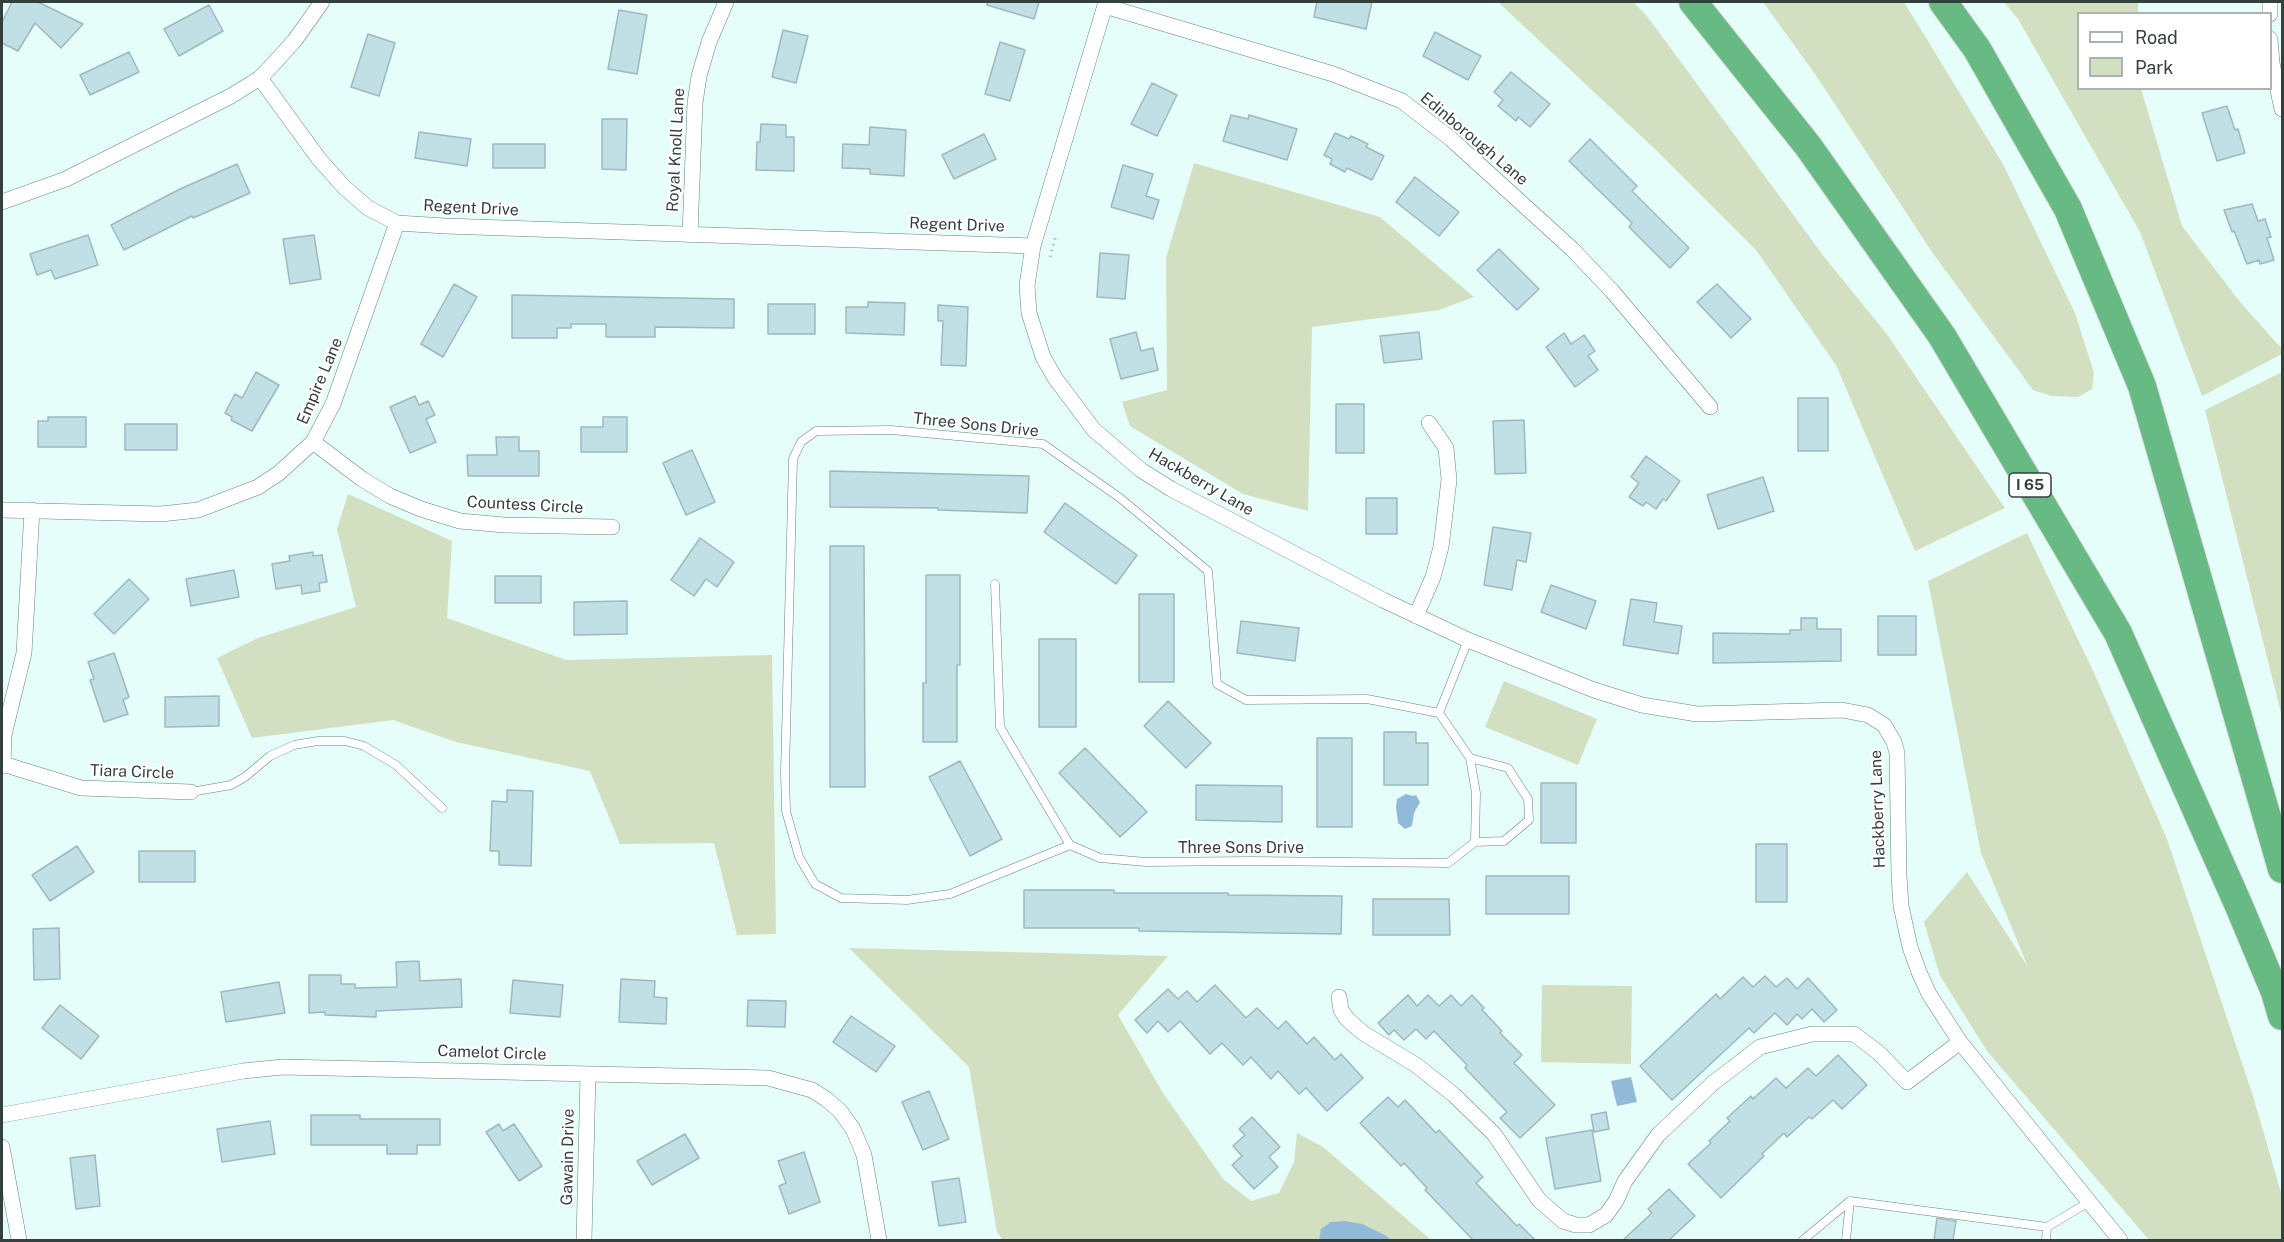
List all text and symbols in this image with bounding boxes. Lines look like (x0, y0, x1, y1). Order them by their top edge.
legend (2077, 12, 2272, 90)
text: Road (2135, 27, 2178, 48)
text: Park (2135, 57, 2173, 78)
street label: Royal Knoll Lane (663, 88, 689, 212)
street label: Edinborough Lane (1416, 88, 1532, 190)
street label: Regent Drive (423, 196, 519, 220)
street label: Regent Drive (909, 214, 1005, 236)
street label: Empire Lane (293, 335, 347, 427)
street label: Three Sons Drive (912, 409, 1040, 441)
street label: Hackberry Lane (1145, 444, 1257, 520)
road number: I 65 (2009, 473, 2051, 497)
street label: Countess Circle (466, 492, 584, 518)
street label: Hackberry Lane (1866, 749, 1890, 869)
street label: Tiara Circle (90, 761, 174, 783)
street label: Three Sons Drive (1178, 838, 1304, 858)
street label: Camelot Circle (437, 1042, 547, 1064)
street label: Gawain Drive (558, 1108, 578, 1206)

